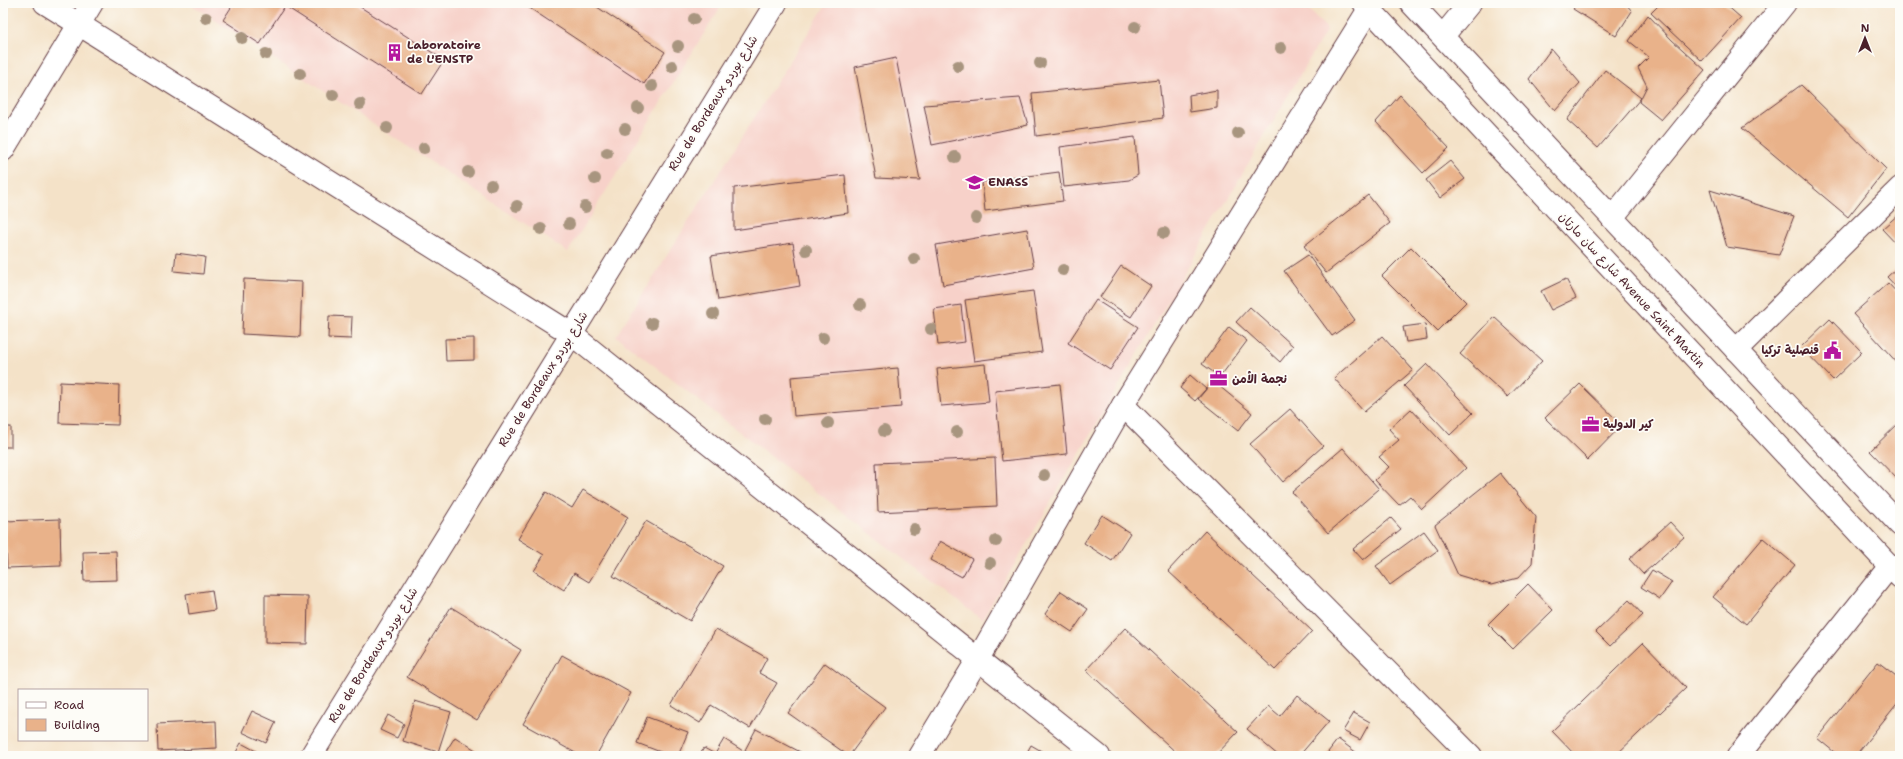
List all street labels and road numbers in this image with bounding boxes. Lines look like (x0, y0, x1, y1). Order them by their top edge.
street label: Rue de Bordeaux شارع بوردو (665, 32, 762, 174)
street label: شارع سان مارتان Avenue Saint Martin (1555, 209, 1709, 372)
street label: Rue de Bordeaux شارع بوردو (495, 308, 592, 450)
street label: Rue de Bordeaux شارع بوردو (325, 584, 422, 726)

